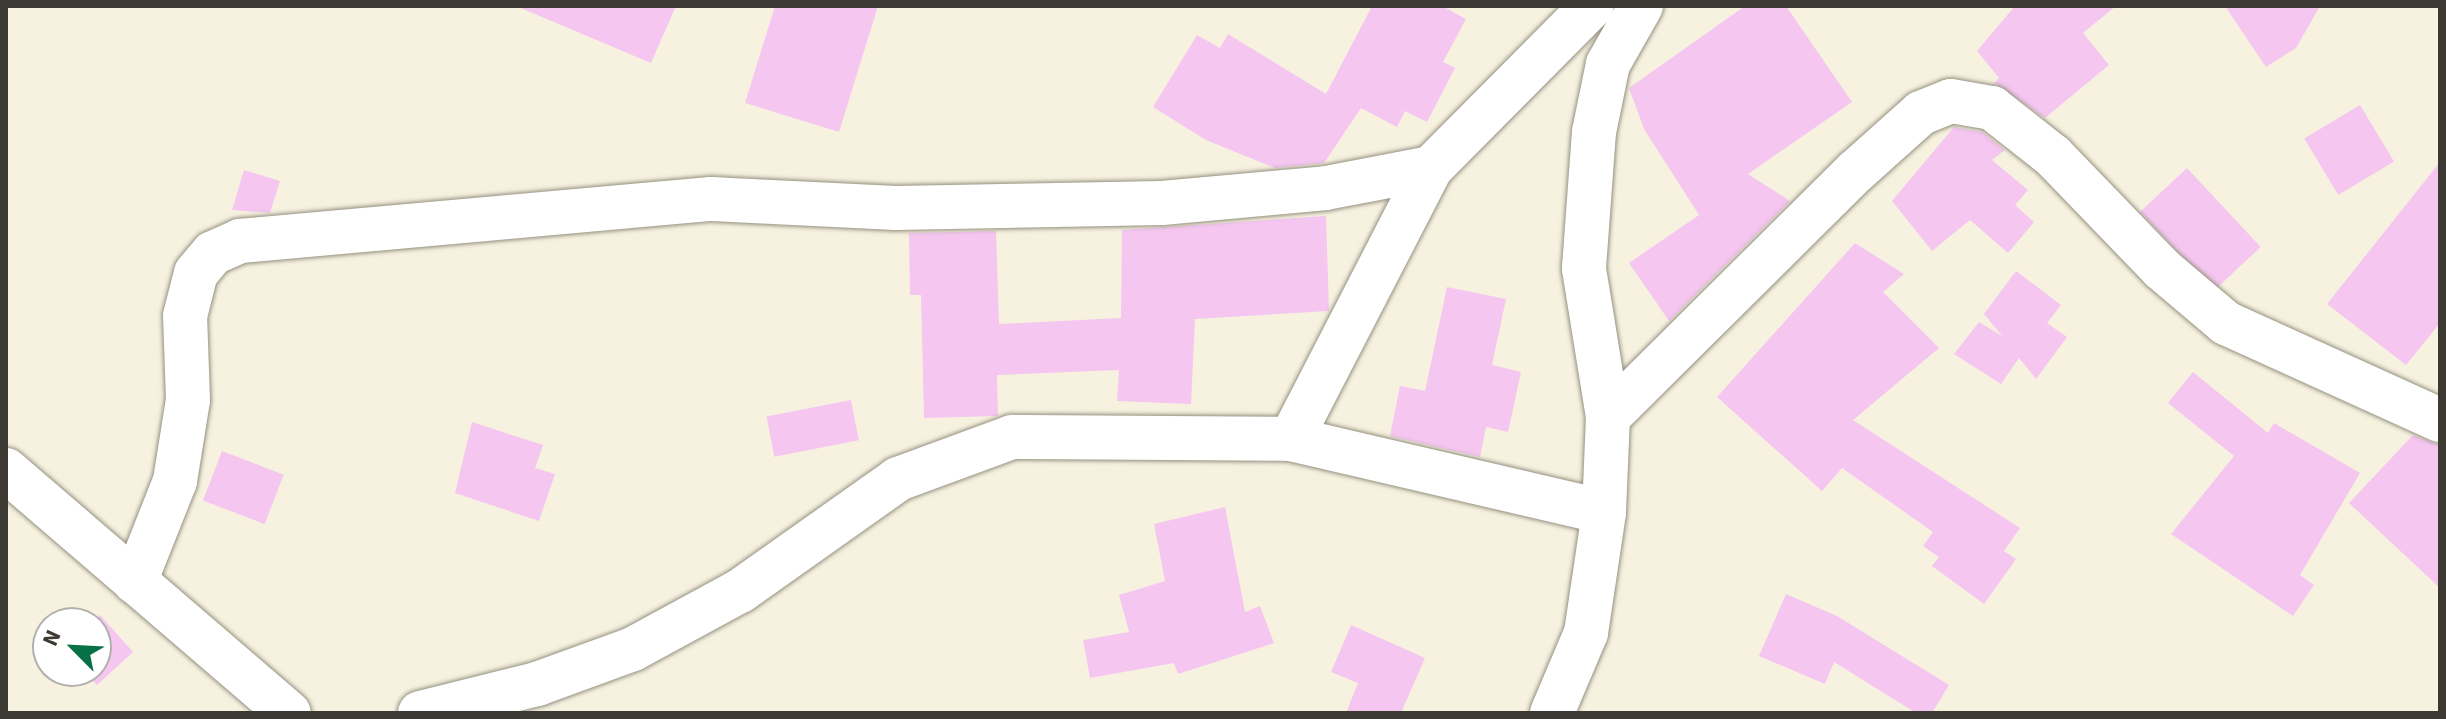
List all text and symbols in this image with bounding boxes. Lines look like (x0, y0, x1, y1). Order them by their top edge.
north arrow (32, 607, 112, 687)
text: N (34, 625, 69, 651)

